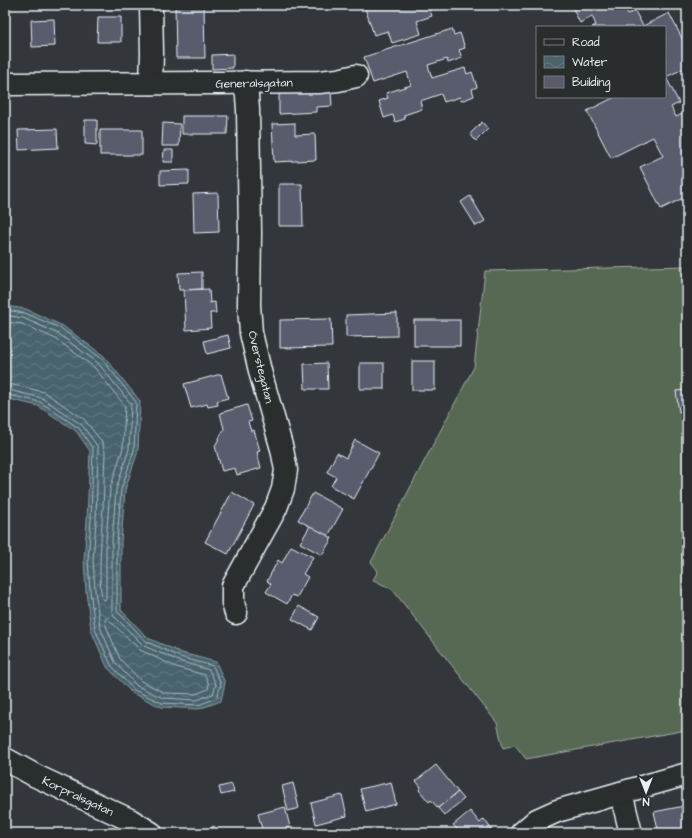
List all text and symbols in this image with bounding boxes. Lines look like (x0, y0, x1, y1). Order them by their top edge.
legend (536, 26, 666, 98)
text: Road (572, 34, 600, 51)
text: Water (572, 54, 608, 71)
street label: Generalsgatan (215, 74, 293, 94)
text: Building (572, 74, 610, 92)
street label: Överstegatan (242, 329, 278, 405)
street label: Korpralsgatan (39, 772, 116, 821)
north arrow (626, 772, 666, 812)
text: N (642, 794, 649, 809)

